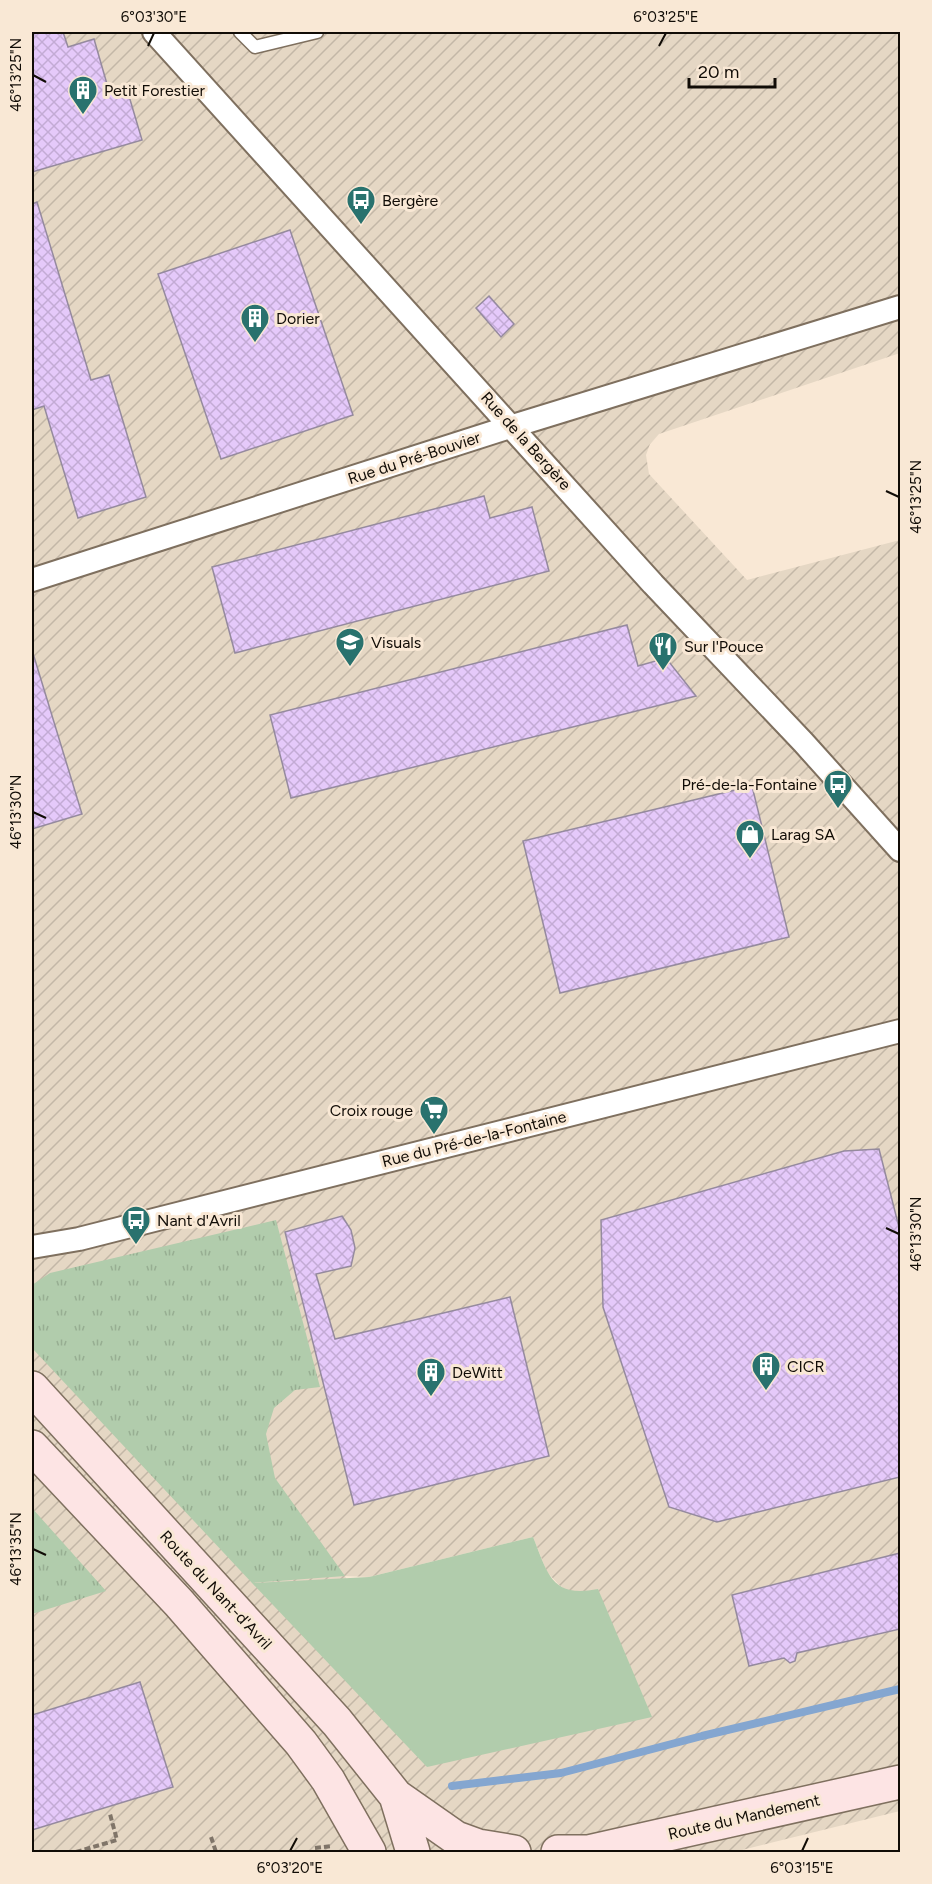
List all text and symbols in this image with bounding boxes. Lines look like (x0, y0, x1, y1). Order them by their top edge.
text: 6°03'30"E (121, 8, 187, 26)
text: 6°03'25"E (633, 8, 699, 26)
text: 46°13'25"N (7, 38, 25, 112)
scale bar (689, 51, 774, 89)
text: 20 m (698, 61, 739, 83)
building icon: Petit Forestier (67, 74, 99, 116)
place label: Petit Forestier (104, 81, 206, 100)
bus stop icon: Bergère (345, 184, 377, 226)
place label: Bergère (382, 191, 438, 210)
building icon: Dorier (239, 302, 271, 344)
place label: Dorier (276, 309, 320, 328)
street label: Rue de la Bergère (477, 388, 575, 494)
street label: Rue du Pré-Bouvier (345, 427, 483, 488)
text: 46°13'25"N (907, 460, 925, 534)
school or university icon: Visuals (334, 626, 366, 668)
restaurant icon: Sur l'Pouce (647, 630, 679, 672)
place label: Visuals (371, 633, 421, 652)
place label: Sur l'Pouce (684, 637, 764, 656)
bus stop icon: Pré-de-la-Fontaine (822, 768, 854, 810)
text: 46°13'30"N (7, 775, 25, 849)
place label: Pré-de-la-Fontaine (681, 775, 817, 794)
shop icon: Larag SA (734, 818, 766, 860)
place label: Larag SA (771, 825, 835, 844)
supermarket icon: Croix rouge (418, 1094, 450, 1136)
place label: Croix rouge (330, 1101, 413, 1120)
street label: Rue du Pré-de-la-Fontaine (380, 1107, 568, 1171)
text: 46°13'30"N (907, 1197, 925, 1271)
bus stop icon: Nant d'Avril (120, 1204, 152, 1246)
place label: Nant d'Avril (157, 1211, 241, 1230)
building icon: CICR (750, 1350, 782, 1392)
building icon: DeWitt (415, 1356, 447, 1398)
place label: CICR (787, 1357, 824, 1376)
place label: DeWitt (452, 1363, 503, 1382)
text: 46°13'35"N (7, 1512, 25, 1586)
street label: Route du Nant-d'Avril (156, 1527, 276, 1653)
street label: Route du Mandement (666, 1790, 822, 1844)
text: 6°03'20"E (257, 1859, 323, 1877)
text: 6°03'15"E (770, 1859, 834, 1877)

